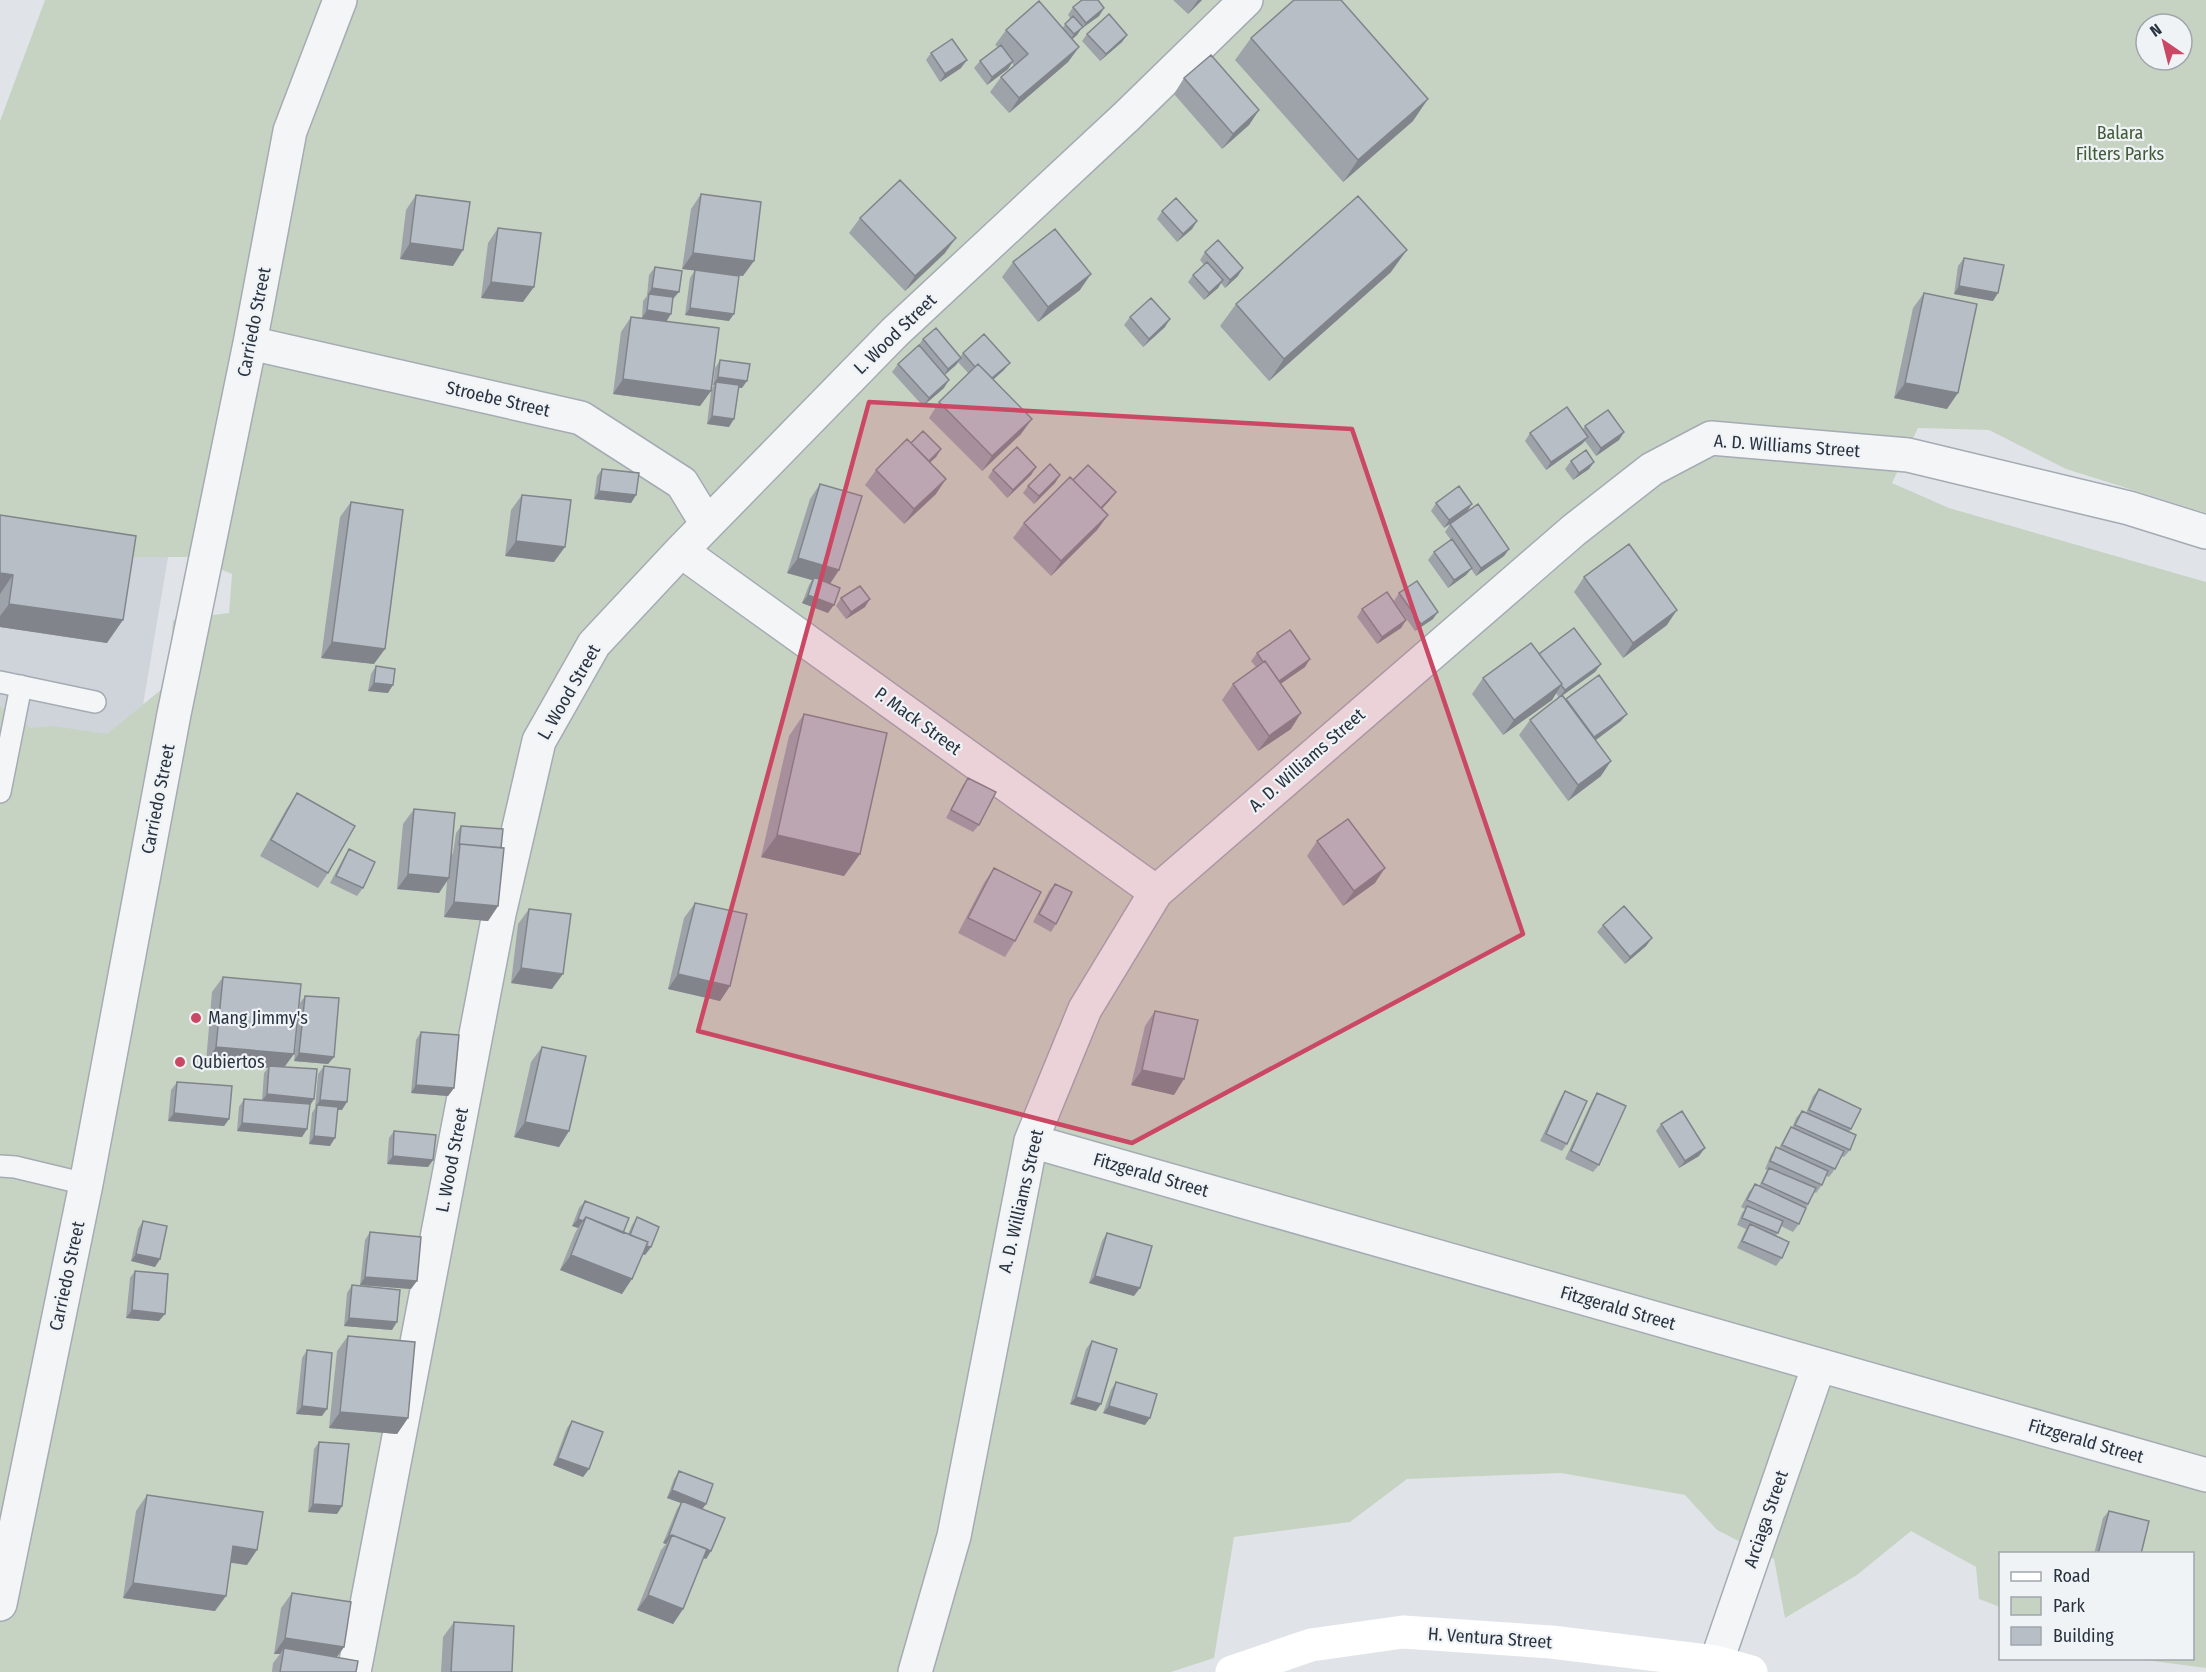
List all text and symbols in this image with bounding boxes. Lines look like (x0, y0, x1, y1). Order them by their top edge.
north arrow (2134, 12, 2194, 72)
text: N (2146, 20, 2165, 41)
park label: Balara Filters Parks (2076, 122, 2165, 165)
street label: Carriedo Street (233, 265, 275, 379)
street label: L. Wood Street (849, 289, 941, 379)
street label: Stroebe Street (444, 376, 552, 422)
street label: A. D. Williams Street (1713, 430, 1861, 462)
street label: L. Wood Street (533, 640, 605, 744)
street label: P. Mack Street (870, 682, 966, 760)
street label: A. D. Williams Street (1244, 704, 1370, 816)
street label: Carriedo Street (137, 742, 179, 856)
place label: Mang Jimmy's (208, 1007, 308, 1029)
marker: Mang Jimmy's (189, 1011, 203, 1025)
place label: Qubiertos (192, 1051, 265, 1073)
marker: Qubiertos (173, 1055, 187, 1069)
street label: L. Wood Street (431, 1106, 473, 1214)
street label: A. D. Williams Street (994, 1127, 1048, 1275)
street label: Fitzgerald Street (1091, 1148, 1211, 1202)
street label: Carriedo Street (45, 1219, 89, 1333)
street label: Fitzgerald Street (1558, 1281, 1678, 1335)
street label: Fitzgerald Street (2026, 1414, 2146, 1468)
street label: Arciaga Street (1739, 1467, 1793, 1571)
legend (1999, 1552, 2194, 1660)
text: Road (2053, 1565, 2090, 1587)
text: Park (2053, 1595, 2086, 1617)
street label: H. Ventura Street (1427, 1623, 1553, 1653)
text: Building (2053, 1625, 2114, 1647)

